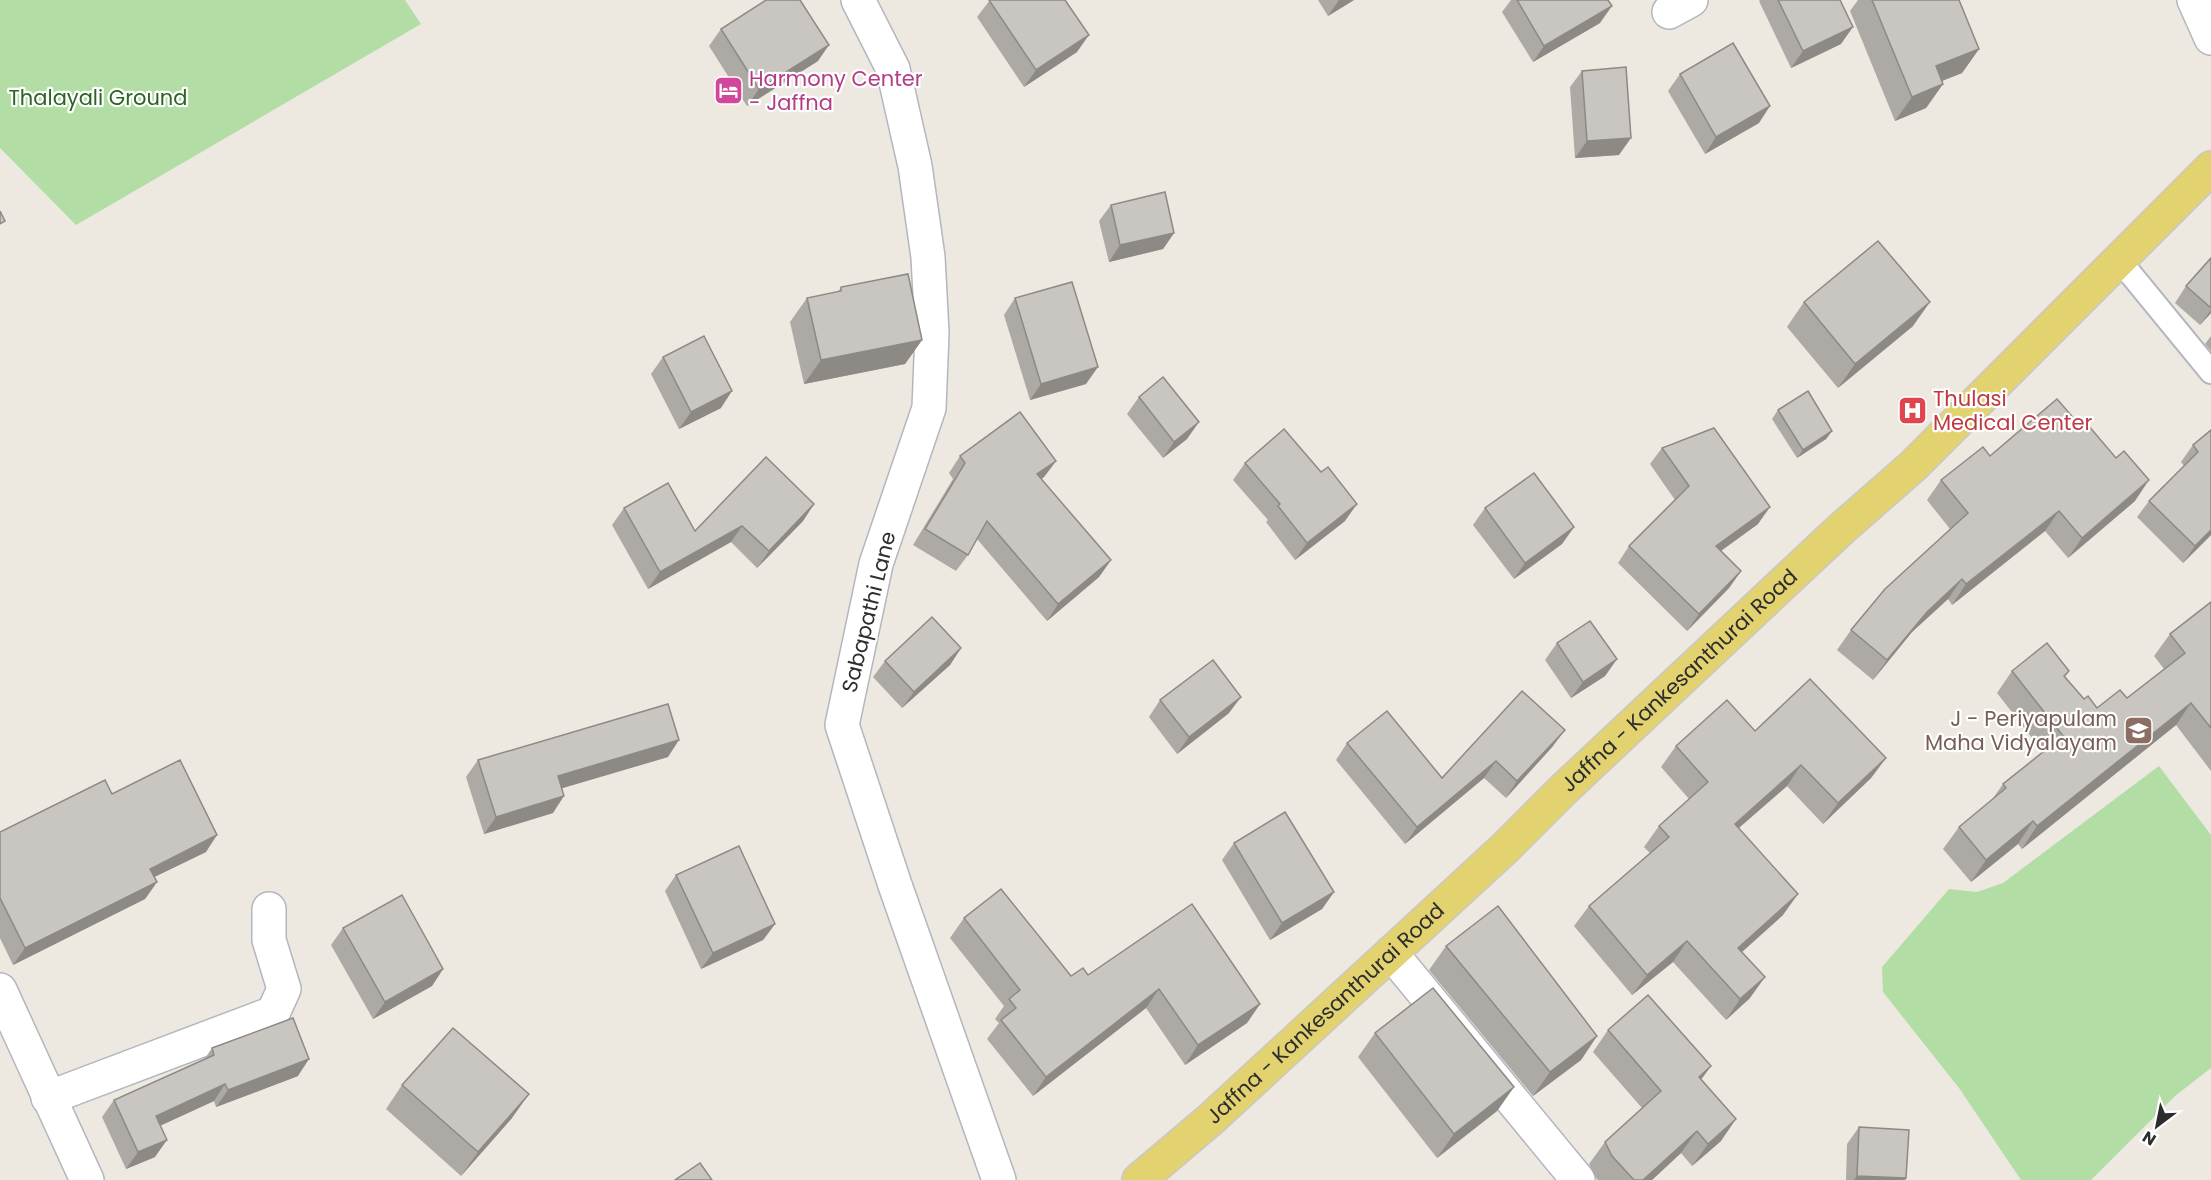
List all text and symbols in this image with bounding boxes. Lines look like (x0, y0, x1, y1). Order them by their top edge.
place label: Harmony Center - Jaffna (749, 64, 923, 117)
hotel icon: Harmony Center - Jaffna (712, 75, 744, 107)
park label: Thalayali Ground (8, 83, 188, 112)
place label: Thulasi Medical Center (1933, 384, 2093, 437)
hospital icon: Thulasi Medical Center (1896, 395, 1928, 427)
street label: Sabapathi Lane (834, 528, 903, 695)
street label: Jaffna - Kankesanthurai Road (1555, 562, 1804, 798)
place label: J - Periyapulam Maha Vidyalayam (1925, 704, 2117, 757)
school or university icon: J - Periyapulam Maha Vidyalayam (2122, 715, 2154, 747)
street label: Jaffna - Kankesanthurai Road (1200, 896, 1451, 1130)
north arrow (2127, 1096, 2187, 1156)
text: N (2138, 1125, 2161, 1151)

